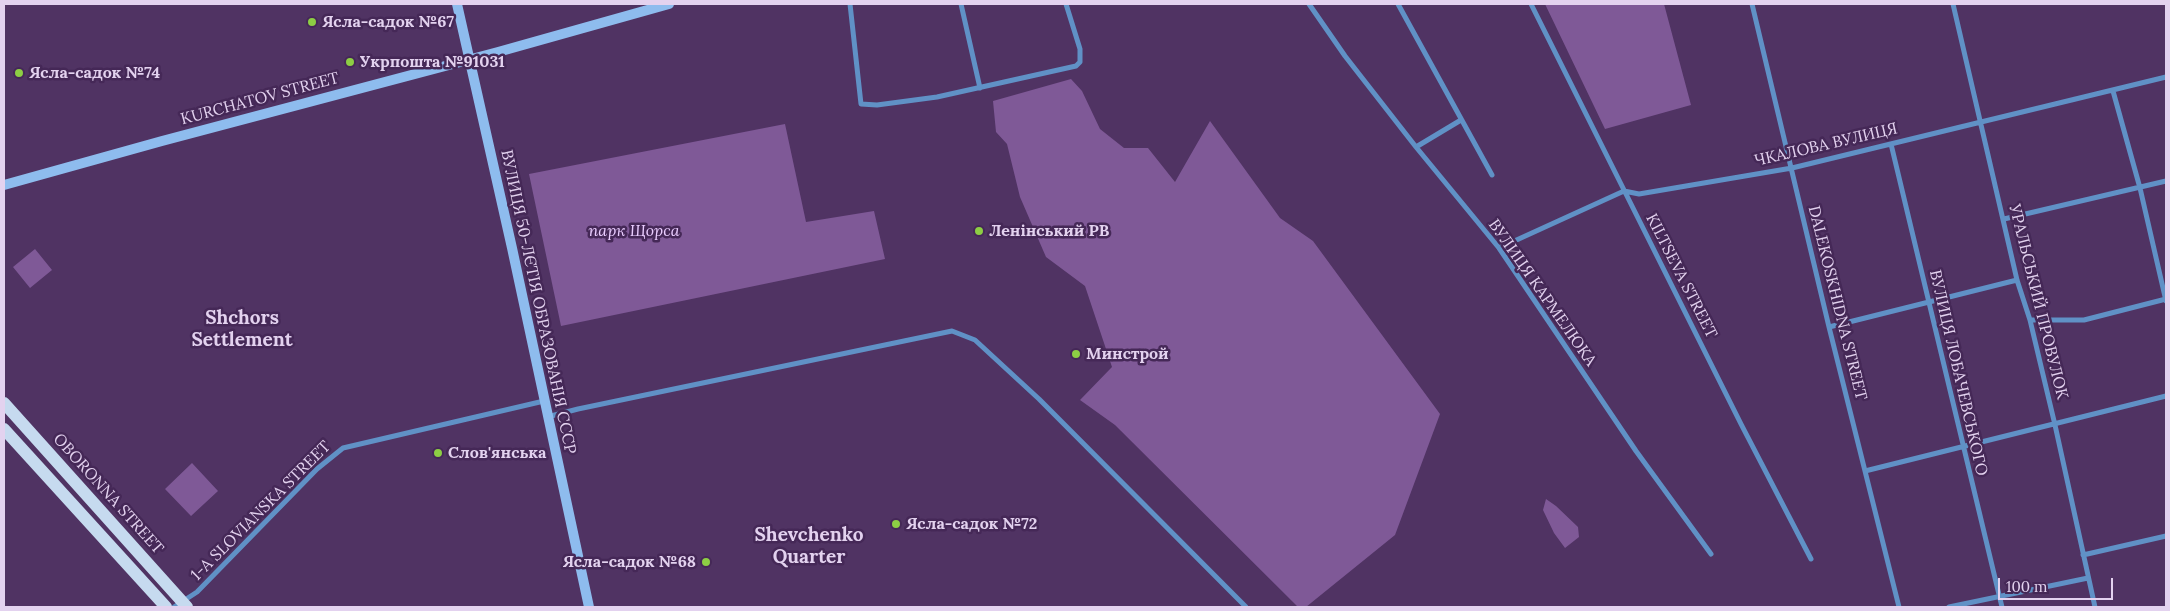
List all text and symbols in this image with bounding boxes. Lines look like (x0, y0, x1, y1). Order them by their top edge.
place label: Ясла-садок №67 (322, 12, 454, 32)
marker: Ясла-садок №67 (306, 16, 318, 28)
place label: Укрпошта №91031 (360, 52, 505, 72)
marker: Укрпошта №91031 (344, 56, 356, 68)
place label: Ясла-садок №74 (29, 63, 160, 83)
marker: Ясла-садок №74 (13, 67, 25, 79)
street label: KURCHATOV STREET (179, 69, 341, 129)
street label: ЧКАЛОВА ВУЛИЦЯ (1753, 119, 1899, 171)
street label: ВУЛИЦЯ 50-ЛЄТІЯ ОБРАЗОВАНІЯ СССР (496, 148, 580, 456)
street label: УРАЛЬСЬКИЙ ПРОВУЛОК (2004, 202, 2072, 402)
street label: DALEKOSKHIDNA STREET (1804, 204, 1870, 402)
street label: KILTSEVA STREET (1641, 210, 1721, 342)
street label: ВУЛИЦЯ КАРМЕЛЮКА (1484, 216, 1600, 370)
park label: парк Щорса (589, 221, 679, 241)
place label: Ленінський РВ (989, 221, 1109, 241)
marker: Ленінський РВ (973, 225, 985, 237)
street label: ВУЛИЦЯ ЛОБАЧЕВСЬКОГО (1925, 268, 1991, 478)
district label: Shchors Settlement (192, 308, 292, 352)
place label: Минстрой (1086, 344, 1169, 364)
marker: Минстрой (1070, 348, 1082, 360)
street label: OBORONNA STREET (49, 430, 167, 558)
street label: 1-A SLOVIANSKA STREET (187, 437, 335, 585)
place label: Слов'янська (448, 443, 546, 463)
marker: Слов'янська (432, 447, 444, 459)
place label: Ясла-садок №72 (906, 514, 1037, 534)
marker: Ясла-садок №72 (890, 518, 902, 530)
district label: Shevchenko Quarter (755, 525, 863, 569)
place label: Ясла-садок №68 (562, 552, 696, 572)
marker: Ясла-садок №68 (700, 556, 712, 568)
scale bar (2000, 568, 2115, 600)
text: 100 m (2006, 577, 2047, 596)

